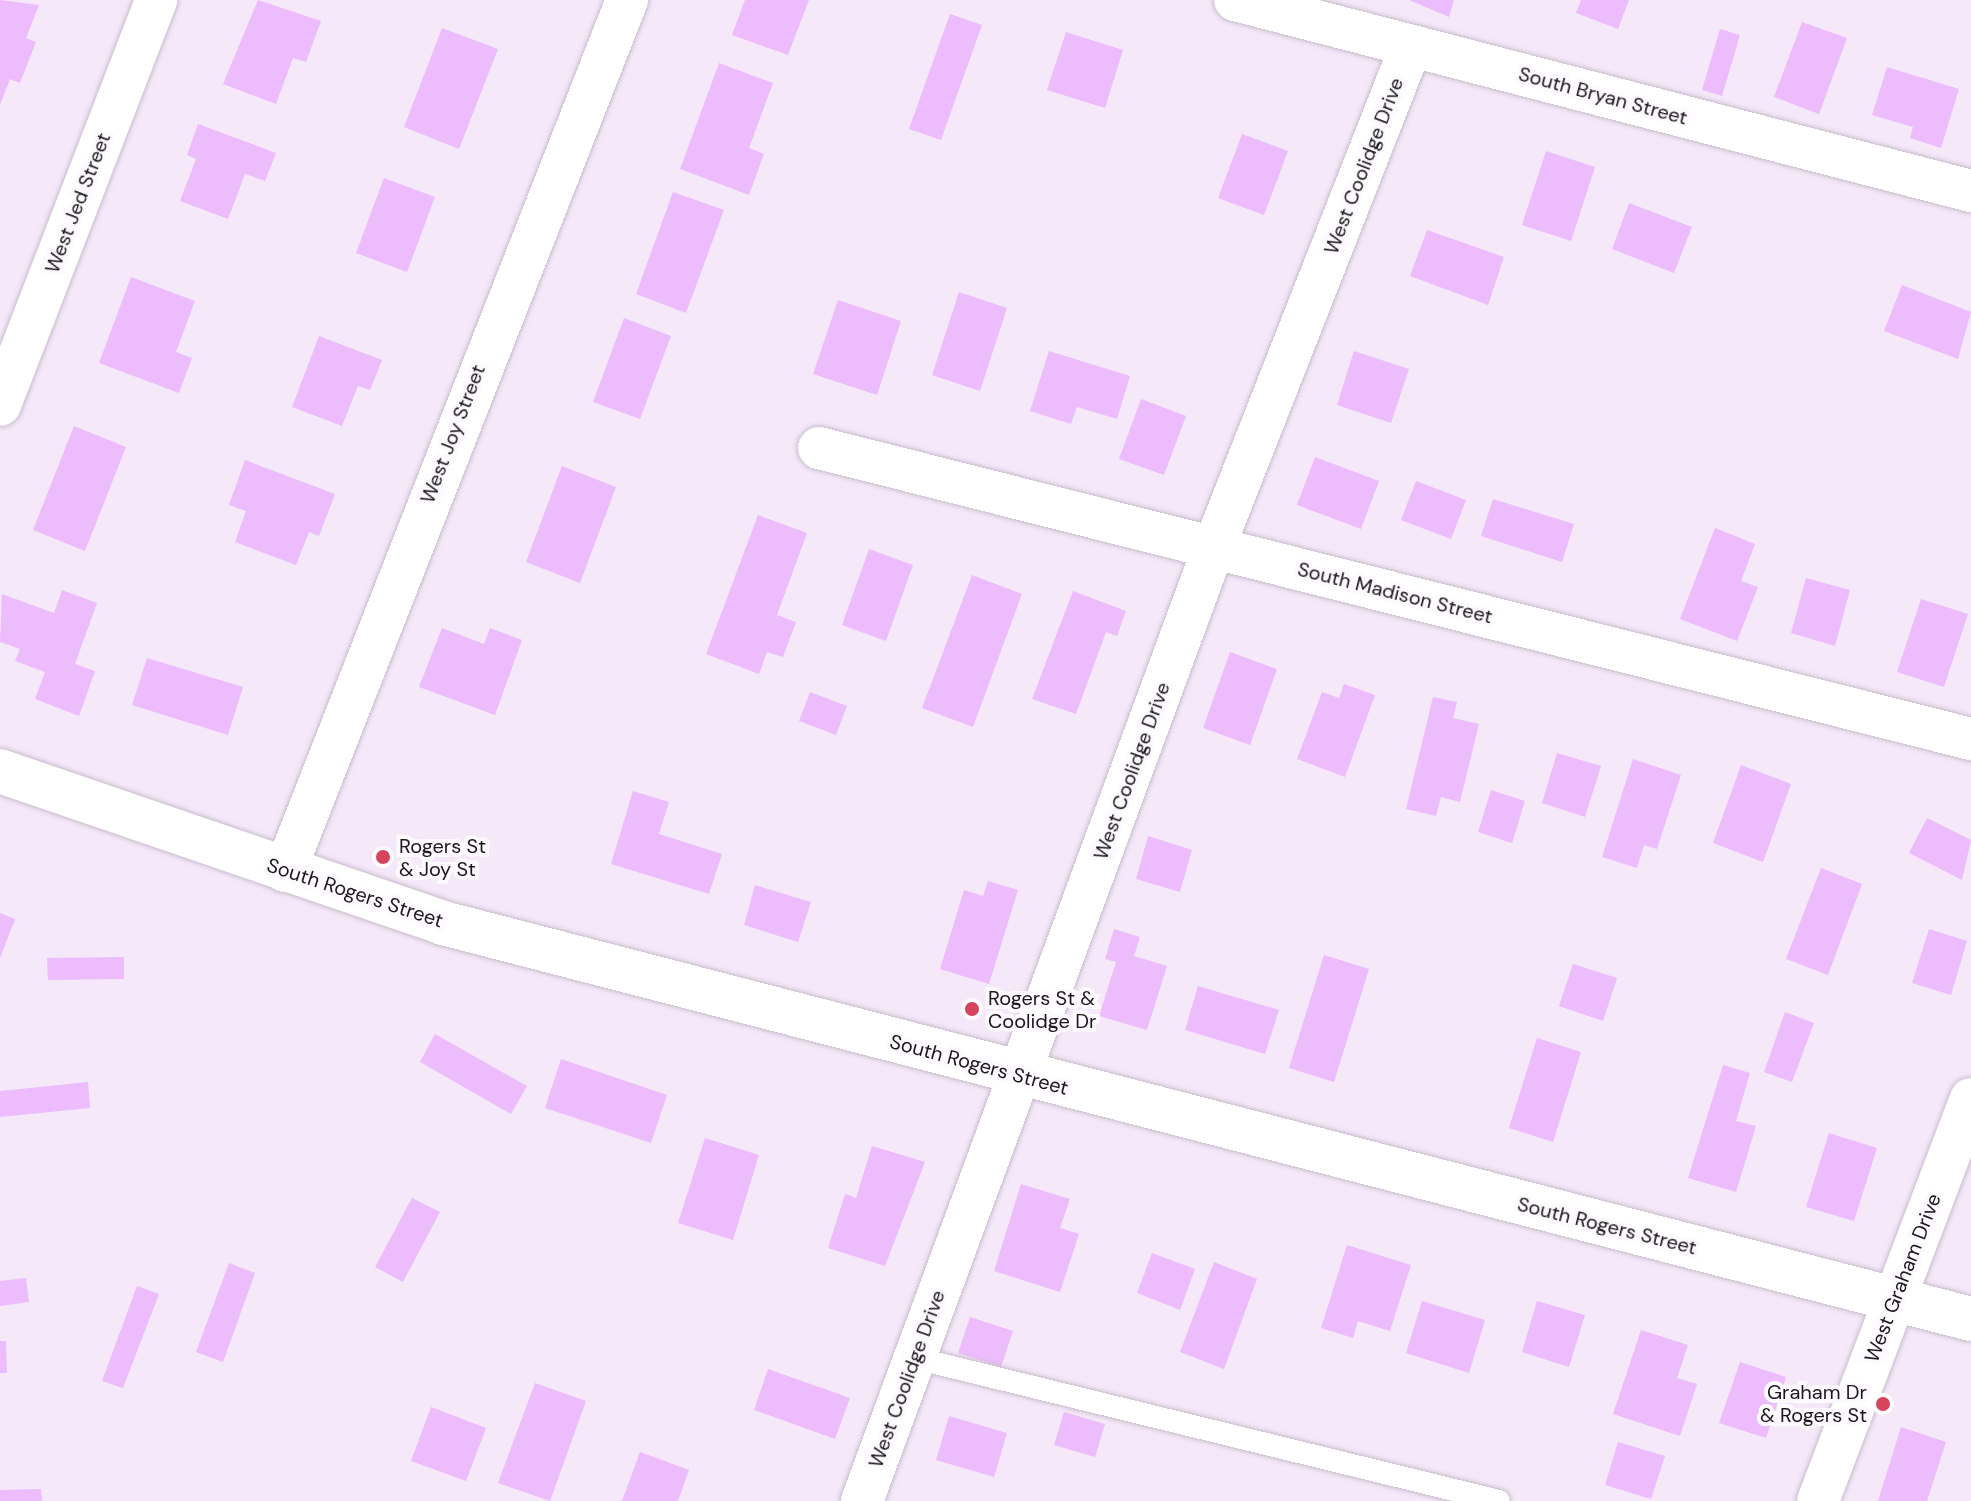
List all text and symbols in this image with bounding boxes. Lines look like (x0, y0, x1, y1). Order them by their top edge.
street label: South Bryan Street (1516, 62, 1690, 130)
street label: West Coolidge Drive (1319, 74, 1409, 258)
street label: West Jed Street (40, 129, 116, 277)
street label: West Joy Street (416, 361, 490, 507)
street label: South Madison Street (1295, 557, 1495, 629)
street label: West Coolidge Drive (1089, 679, 1175, 863)
place label: Rogers St & Joy St (399, 834, 486, 881)
marker: Rogers St & Joy St (374, 848, 392, 866)
street label: South Rogers Street (264, 853, 446, 933)
place label: Rogers St & Coolidge Dr (988, 986, 1096, 1033)
marker: Rogers St & Coolidge Dr (963, 1000, 981, 1018)
street label: South Rogers Street (887, 1030, 1071, 1100)
street label: West Graham Drive (1860, 1190, 1946, 1366)
street label: South Rogers Street (1515, 1192, 1699, 1260)
street label: West Coolidge Drive (864, 1287, 950, 1471)
place label: Graham Dr & Rogers St (1760, 1380, 1867, 1427)
marker: Graham Dr & Rogers St (1874, 1395, 1892, 1413)

